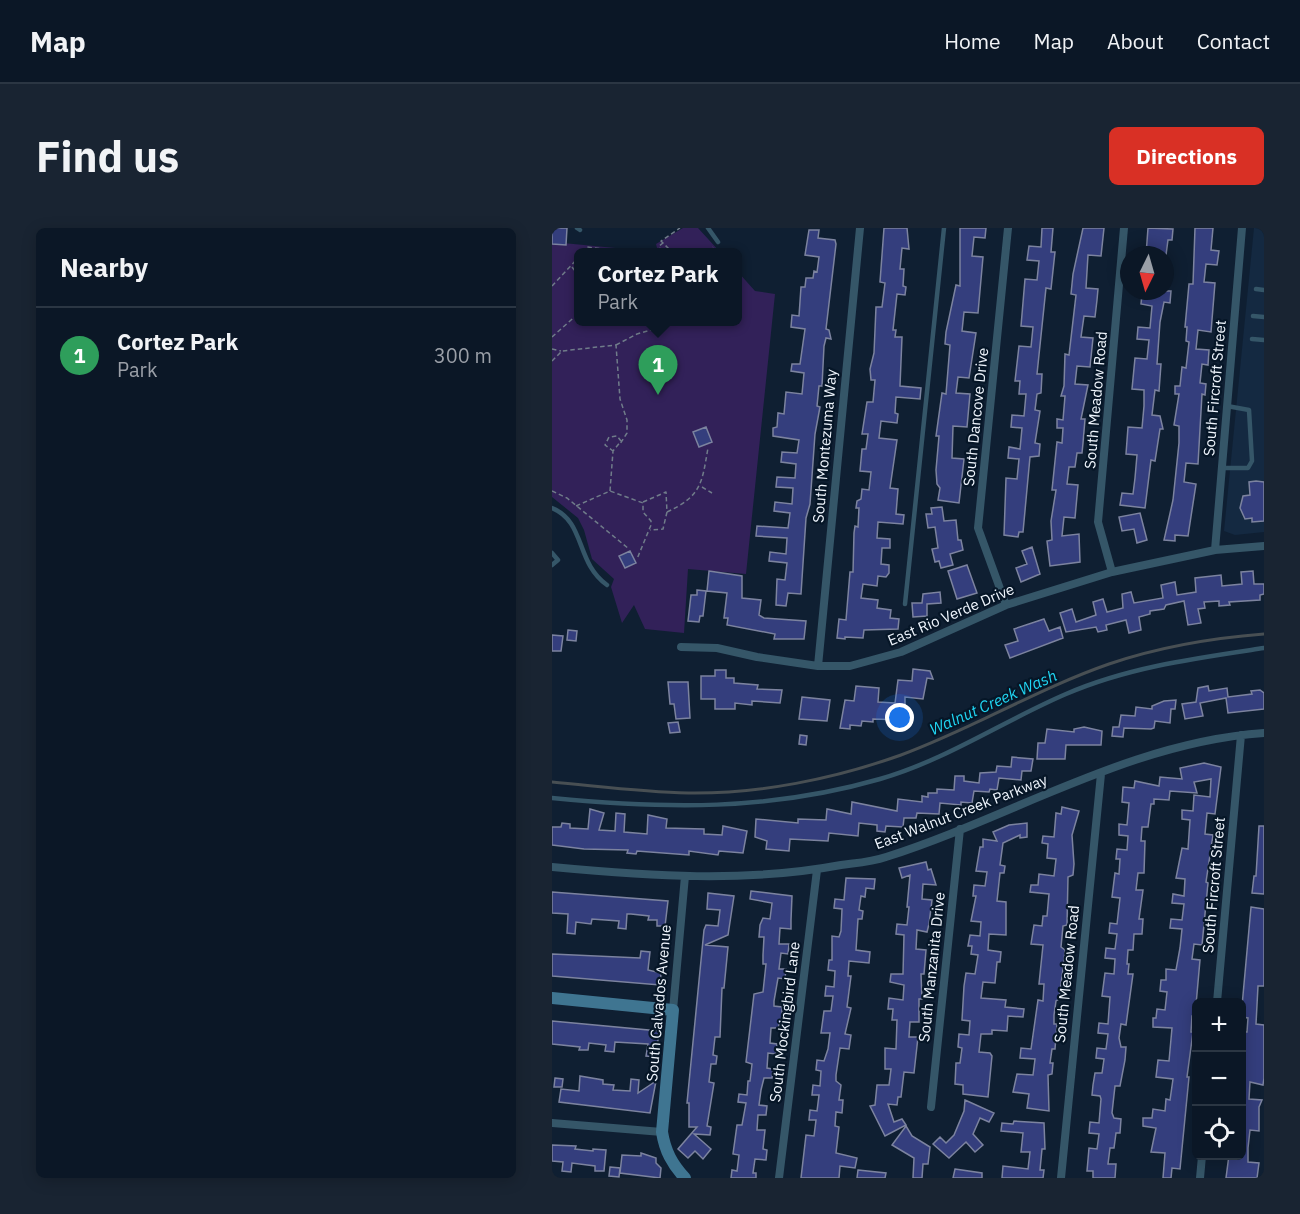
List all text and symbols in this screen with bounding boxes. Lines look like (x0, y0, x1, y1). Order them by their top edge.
text: Map (30, 23, 86, 60)
text: Home (944, 27, 1001, 55)
text: Map (1034, 27, 1074, 55)
text: About (1107, 27, 1164, 55)
text: Contact (1197, 27, 1270, 55)
button: Directions (1109, 127, 1264, 185)
text: Find us (36, 129, 179, 184)
north arrow (1120, 246, 1174, 300)
popup (574, 248, 742, 326)
text: Nearby (60, 250, 148, 284)
text: Cortez Park (597, 259, 719, 288)
text: Park (597, 288, 638, 315)
street label: South Fircroft Street (1199, 319, 1230, 457)
text: Cortez Park (117, 327, 238, 356)
street label: South Meadow Road (1080, 330, 1111, 470)
text: 1 (74, 342, 86, 369)
text: 300 m (434, 342, 492, 369)
pin: 1 (638, 346, 678, 395)
street label: South Dancove Drive (959, 347, 992, 487)
text: Park (117, 356, 157, 383)
street label: South Montezuma Way (808, 368, 841, 524)
street label: East Rio Verde Drive (885, 579, 1017, 650)
water label: Walnut Creek Wash (926, 665, 1060, 739)
your location (885, 703, 914, 732)
street label: East Walnut Creek Parkway (872, 770, 1050, 853)
street label: South Fircroft Street (1198, 816, 1229, 954)
street label: South Manzanita Drive (914, 891, 949, 1043)
street label: South Meadow Road (1050, 904, 1083, 1044)
street label: South Calvados Avenue (642, 924, 675, 1082)
street label: South Mockingbird Lane (765, 941, 804, 1103)
map controls (1192, 998, 1246, 1160)
button: + (1192, 998, 1246, 1052)
button: − (1192, 1052, 1246, 1106)
button: locate (1192, 1106, 1246, 1160)

